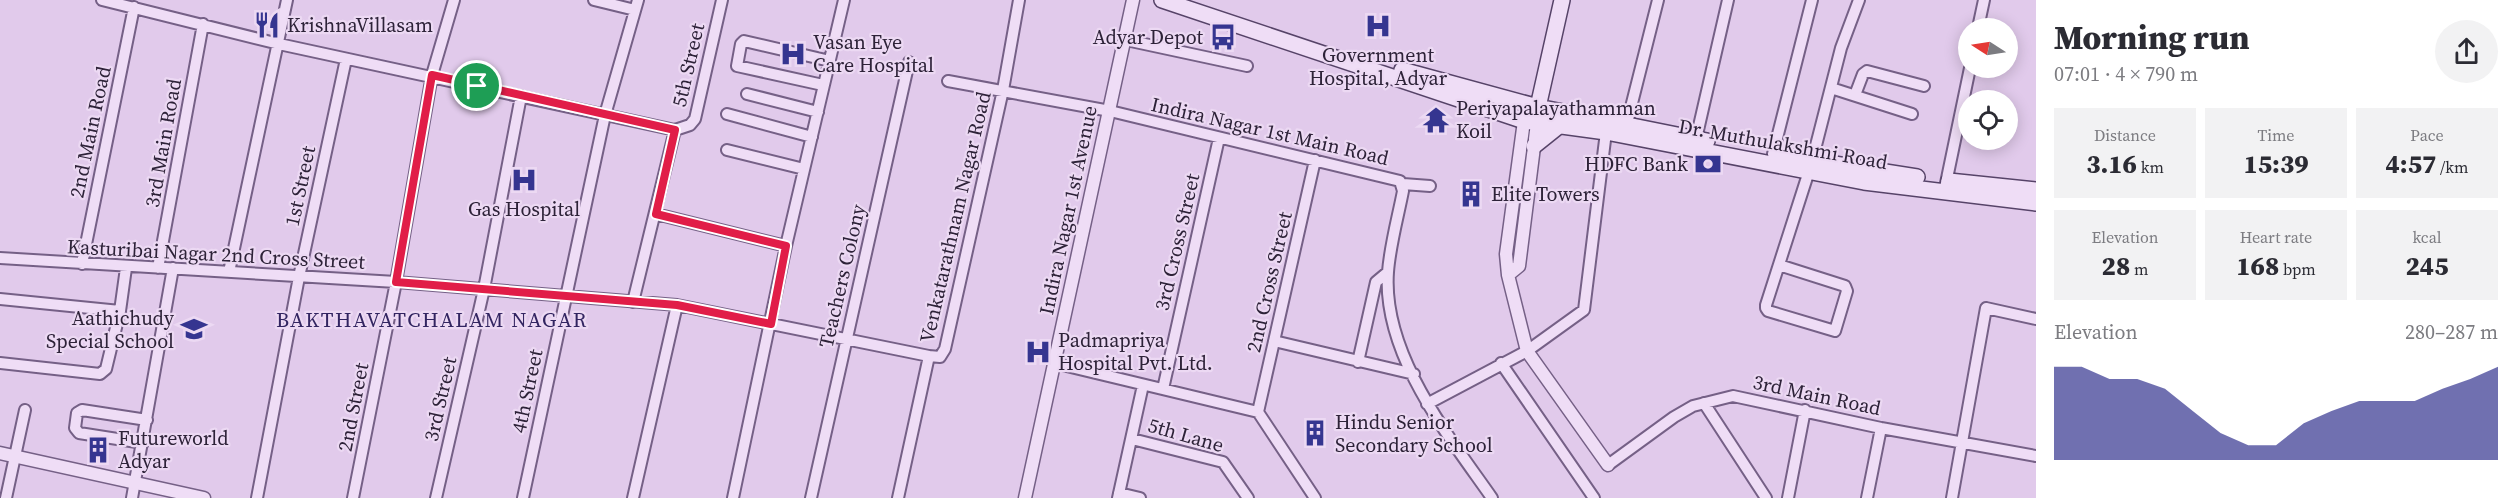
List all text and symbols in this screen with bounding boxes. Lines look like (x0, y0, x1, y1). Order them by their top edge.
restaurant icon: KrishnaVillasam (252, 10, 282, 40)
place label: KrishnaVillasam (287, 11, 433, 39)
hospital icon: Government Hospital, Adyar (1363, 11, 1393, 41)
text: Morning run (2054, 15, 2250, 60)
north arrow (1958, 18, 2018, 78)
map controls (1958, 18, 2018, 150)
street label: 5th Street (665, 20, 711, 110)
button: share (2435, 20, 2498, 83)
bus stop icon: Adyar Depot (1208, 22, 1238, 52)
place label: Adyar Depot (1093, 23, 1203, 51)
place label: Vasan Eye Care Hospital (813, 28, 934, 79)
hospital icon: Vasan Eye Care Hospital (778, 39, 808, 69)
place label: Government Hospital, Adyar (1309, 41, 1448, 92)
pin (451, 60, 502, 111)
text: 07:01 · 4 × 790 m (2054, 60, 2198, 88)
street label: 2nd Main Road (62, 63, 118, 200)
icon: arrive (460, 69, 493, 102)
street label: 3rd Main Road (138, 76, 188, 210)
street label: Venkatarathnam Nagar Road (912, 88, 998, 345)
street label: Indira Nagar 1st Main Road (1148, 90, 1392, 172)
button: locate (1958, 90, 2018, 150)
place label: Periyapalayathamman Koil (1456, 94, 1656, 145)
street label: Indira Nagar 1st Avenue (1032, 103, 1104, 317)
temple icon: Periyapalayathamman Koil (1421, 105, 1451, 135)
street label: Dr. Muthulakshmi Road (1676, 112, 1890, 176)
text: Distance (2094, 124, 2156, 146)
text: Time (2257, 124, 2295, 146)
text: Pace (2410, 124, 2444, 146)
street label: 1st Street (278, 143, 322, 229)
text: 3.16 (2086, 146, 2137, 182)
text: 15:39 (2243, 146, 2309, 182)
text: 4:57 (2386, 146, 2436, 182)
bank icon: HDFC Bank (1693, 149, 1723, 179)
place label: HDFC Bank (1584, 150, 1688, 178)
text: km (2137, 156, 2164, 178)
text: /km (2436, 156, 2468, 178)
hospital icon: Gas Hospital (509, 165, 539, 195)
street label: 3rd Cross Street (1148, 170, 1206, 313)
building icon: Elite Towers (1456, 179, 1486, 209)
place label: Elite Towers (1491, 180, 1600, 208)
place label: Gas Hospital (468, 195, 580, 223)
street label: Teachers Colony (812, 201, 872, 350)
street label: 2nd Cross Street (1239, 208, 1299, 355)
text: Elevation (2092, 226, 2158, 248)
text: Heart rate (2240, 226, 2312, 248)
text: kcal (2412, 226, 2442, 248)
street label: Kasturibai Nagar 2nd Cross Street (66, 232, 366, 276)
text: 28 (2102, 248, 2130, 284)
text: 168 (2236, 248, 2279, 284)
text: 245 (2406, 248, 2448, 284)
text: m (2130, 258, 2148, 280)
text: bpm (2279, 258, 2316, 280)
place label: Aathichudy Special School (46, 304, 175, 355)
district label: BAKTHAVATCHALAM NAGAR (276, 305, 588, 334)
school or university icon: Aathichudy Special School (179, 314, 209, 344)
text: Elevation (2054, 318, 2138, 346)
text: 280–287 m (2405, 318, 2498, 346)
place label: Padmapriya Hospital Pvt. Ltd. (1058, 326, 1213, 377)
hospital icon: Padmapriya Hospital Pvt. Ltd. (1023, 337, 1053, 367)
street label: 4th Street (504, 346, 550, 435)
street label: 3rd Street (417, 353, 463, 444)
street label: 2nd Street (331, 360, 375, 454)
street label: 3rd Main Road (1750, 368, 1884, 422)
place label: Hindu Senior Secondary School (1335, 408, 1493, 459)
street label: 5th Lane (1145, 411, 1227, 459)
building icon: Hindu Senior Secondary School (1300, 418, 1330, 448)
place label: Futureworld Adyar (118, 424, 229, 475)
building icon: Futureworld Adyar (83, 435, 113, 465)

